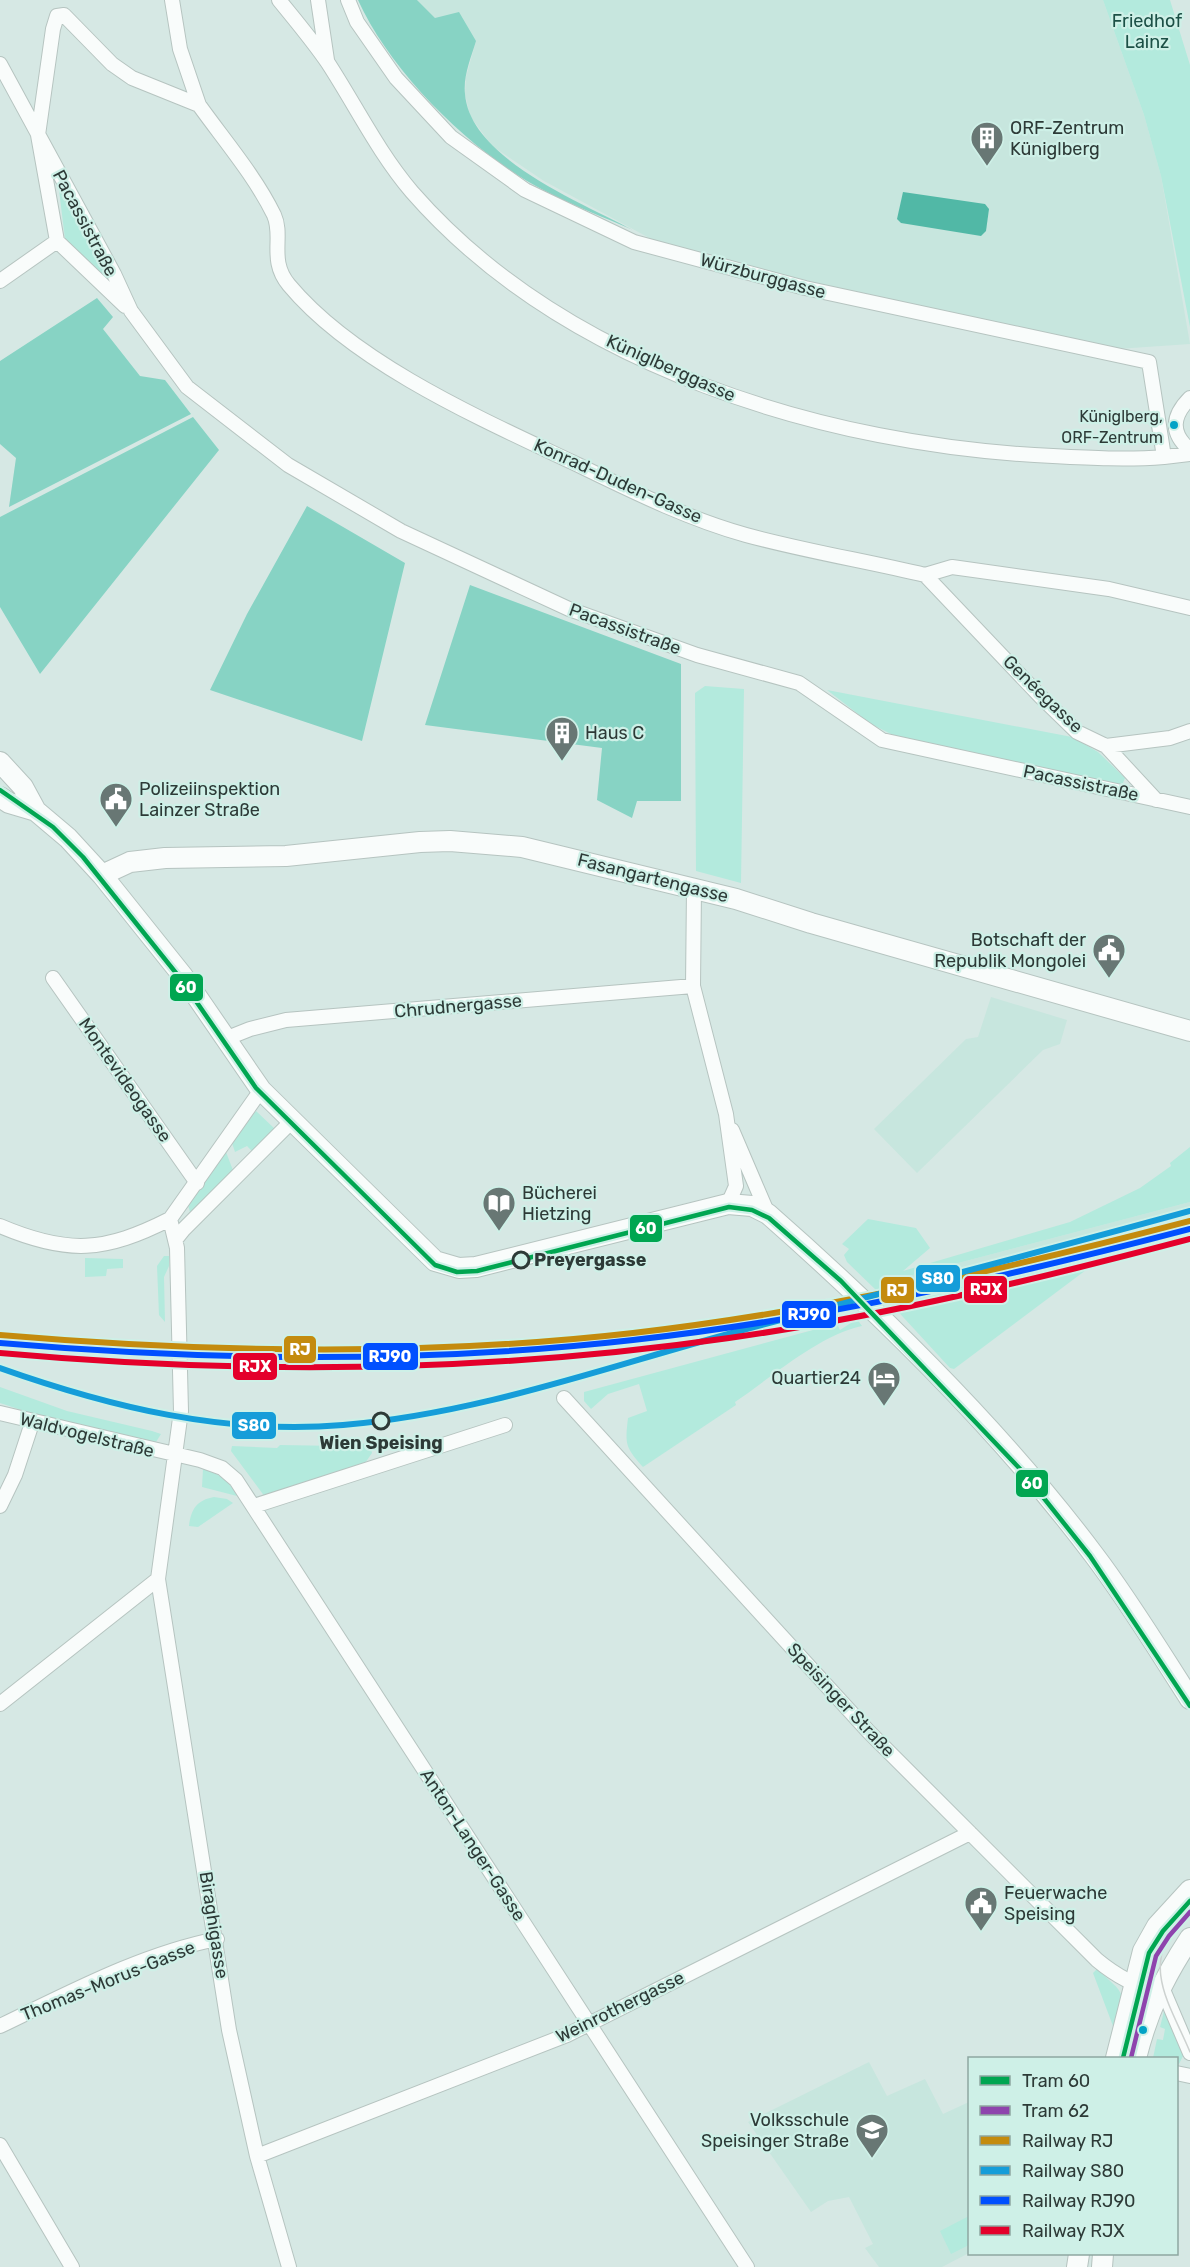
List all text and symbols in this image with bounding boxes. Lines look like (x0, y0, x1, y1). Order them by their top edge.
park label: Friedhof Lainz (1112, 10, 1182, 53)
place label: ORF-Zentrum Küniglberg (1010, 117, 1124, 160)
building icon: ORF-Zentrum Küniglberg (969, 120, 1005, 167)
street label: Pacassistraße (48, 166, 122, 280)
street label: Würzburggasse (698, 249, 828, 303)
street label: Küniglberggasse (603, 330, 739, 406)
place label: Küniglberg, ORF-Zentrum (1061, 407, 1163, 447)
marker: Küniglberg, ORF-Zentrum (1168, 419, 1180, 431)
street label: Konrad-Duden-Gasse (531, 434, 705, 528)
street label: Pacassistraße (566, 599, 684, 659)
street label: Genéegasse (998, 650, 1088, 738)
building icon: Haus C (544, 715, 580, 762)
place label: Haus C (585, 722, 644, 744)
street label: Pacassistraße (1021, 760, 1141, 806)
place label: Polizeiinspektion Lainzer Straße (139, 778, 280, 821)
public building icon: Polizeiinspektion Lainzer Straße (98, 781, 134, 828)
street label: Fasangartengasse (575, 849, 731, 907)
place label: Botschaft der Republik Mongolei (934, 929, 1086, 972)
public building icon: Botschaft der Republik Mongolei (1091, 932, 1127, 979)
line badge: 60 (169, 973, 204, 1002)
text: 60 (175, 978, 197, 997)
street label: Chrudnergasse (393, 989, 523, 1023)
street label: Montevideogasse (74, 1014, 176, 1146)
place label: Bücherei Hietzing (522, 1182, 597, 1225)
library icon: Bücherei Hietzing (481, 1185, 517, 1232)
line badge: 60 (629, 1214, 663, 1243)
text: 60 (635, 1219, 657, 1238)
place label: Preyergasse (534, 1249, 647, 1271)
marker: Preyergasse (512, 1251, 530, 1269)
line badge: S80 (915, 1264, 961, 1293)
text: S80 (922, 1269, 954, 1288)
line badge: RJX (963, 1275, 1008, 1304)
line badge: RJ (880, 1276, 915, 1304)
text: RJX (970, 1280, 1002, 1299)
text: RJ (886, 1281, 908, 1300)
line badge: RJ90 (781, 1300, 837, 1329)
text: RJ90 (788, 1305, 831, 1324)
line badge: RJ (283, 1335, 317, 1364)
text: RJ (289, 1340, 311, 1359)
line badge: RJ90 (362, 1342, 419, 1371)
text: RJ90 (369, 1347, 412, 1366)
line badge: RJX (232, 1352, 278, 1381)
text: RJX (239, 1357, 271, 1376)
hotel icon: Quartier24 (866, 1360, 902, 1407)
place label: Quartier24 (771, 1367, 861, 1389)
street label: Waldvogelstraße (18, 1408, 156, 1462)
line badge: S80 (231, 1411, 277, 1440)
marker: Wien Speising (372, 1412, 390, 1430)
text: S80 (238, 1416, 270, 1435)
place label: Wien Speising (319, 1432, 443, 1454)
line badge: 60 (1015, 1469, 1049, 1498)
text: 60 (1021, 1474, 1043, 1493)
street label: Speisinger Straße (782, 1638, 900, 1762)
street label: Anton-Langer-Gasse (416, 1765, 530, 1925)
street label: Biraghigasse (195, 1870, 233, 1980)
place label: Feuerwache Speising (1004, 1882, 1107, 1925)
public building icon: Feuerwache Speising (963, 1885, 999, 1932)
street label: Thomas-Morus-Gasse (18, 1936, 198, 2026)
street label: Weinrothergasse (552, 1966, 688, 2048)
unlabelled marker (1137, 2024, 1149, 2036)
legend (968, 2057, 1178, 2255)
text: Tram 60 (1022, 2070, 1090, 2092)
text: Tram 62 (1022, 2100, 1089, 2122)
place label: Volksschule Speisinger Straße (701, 2109, 849, 2152)
school or university icon: Volksschule Speisinger Straße (854, 2112, 890, 2159)
text: Railway RJ (1022, 2130, 1113, 2152)
text: Railway S80 (1022, 2160, 1124, 2182)
text: Railway RJ90 (1022, 2190, 1136, 2212)
text: Railway RJX (1022, 2220, 1125, 2242)

